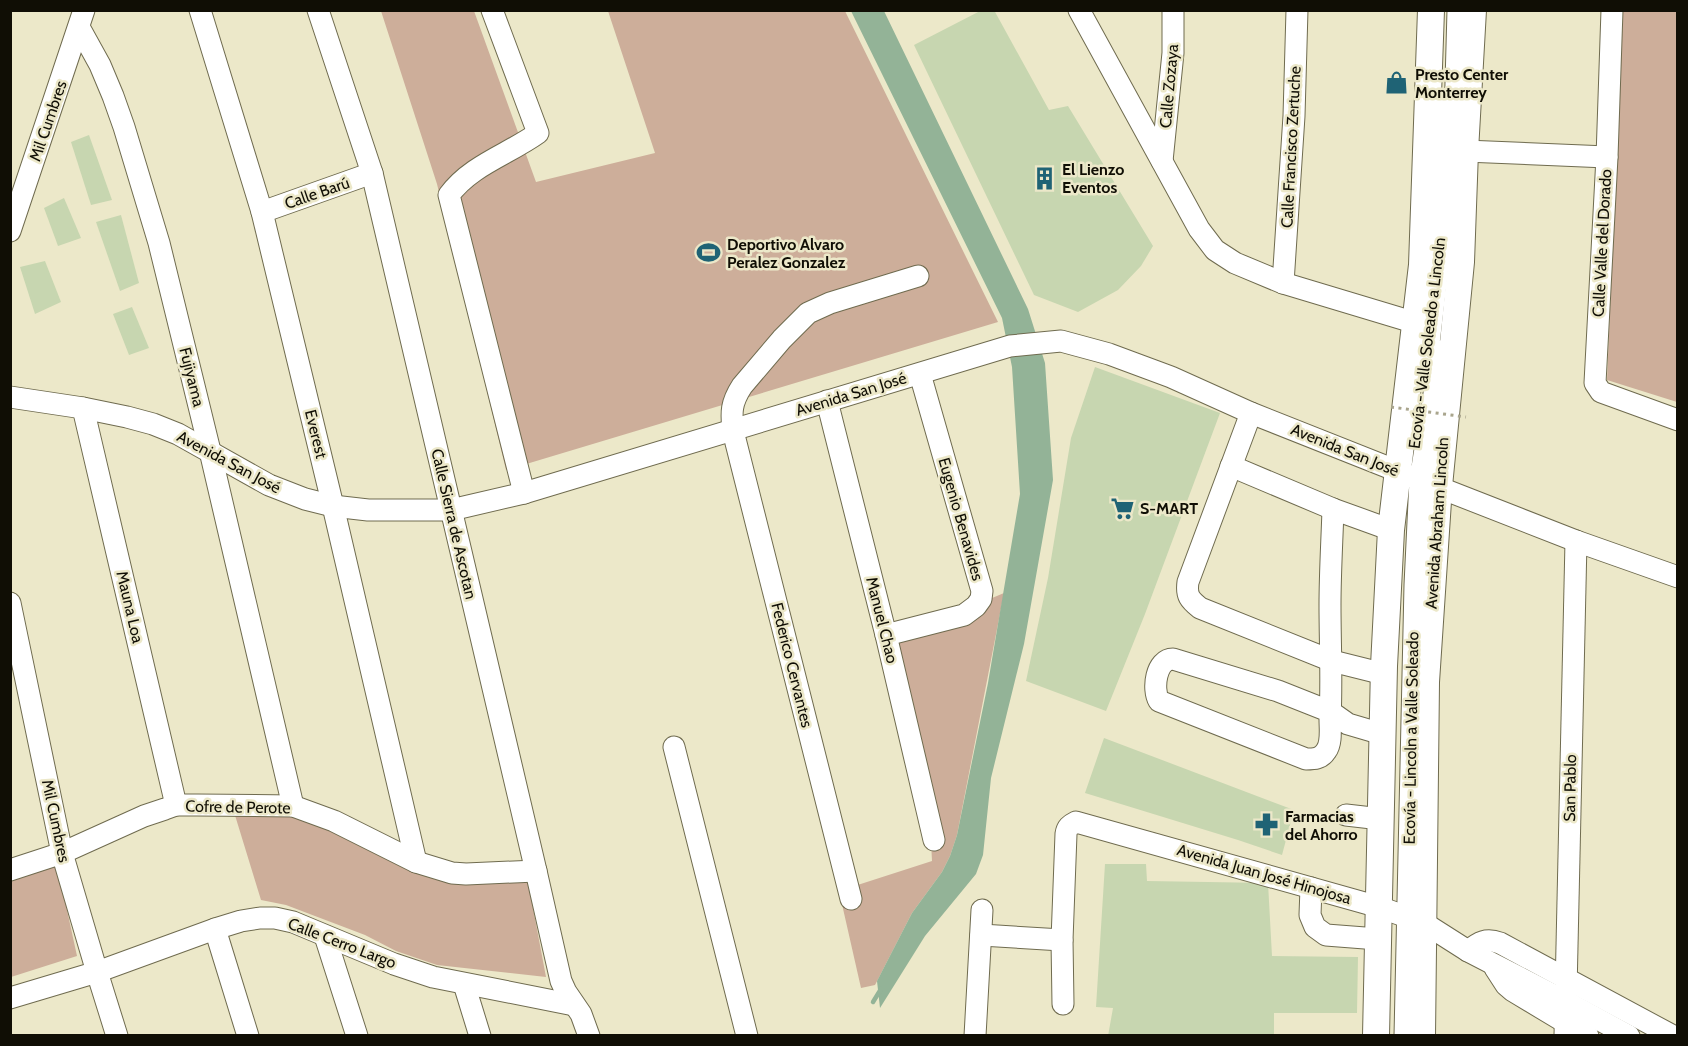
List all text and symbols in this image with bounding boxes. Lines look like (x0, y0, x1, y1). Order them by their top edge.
street label: Calle Zozaya (1156, 43, 1182, 129)
street label: Calle Francisco Zertuche (1277, 65, 1305, 229)
place label: Presto Center Monterrey (1415, 65, 1509, 102)
shop icon: Presto Center Monterrey (1384, 70, 1410, 96)
street label: Mil Cumbres (25, 78, 71, 164)
place label: El Lienzo Eventos (1062, 160, 1124, 197)
building icon: El Lienzo Eventos (1031, 165, 1057, 191)
street label: Calle Valle del Dorado (1589, 168, 1615, 317)
street label: Calle Barú (282, 173, 352, 213)
place label: Deportivo Alvaro Peralez Gonzalez (727, 235, 846, 272)
street label: Ecovía - Valle Soleado a Lincoln (1405, 236, 1449, 450)
sports icon: Deportivo Alvaro Peralez Gonzalez (696, 240, 722, 266)
street label: Fujiyama (175, 345, 209, 409)
street label: Avenida San José (793, 368, 909, 420)
street label: Everest (301, 408, 331, 461)
street label: Avenida San José (1288, 420, 1402, 480)
street label: Avenida San José (174, 427, 284, 497)
street label: Avenida Abraham Lincoln (1422, 436, 1452, 609)
street label: Calle Sierra de Ascotan (427, 447, 481, 601)
street label: Eugenio Benavides (934, 455, 988, 583)
supermarket icon: S-MART (1109, 495, 1135, 521)
place label: S-MART (1140, 499, 1198, 518)
street label: Mauna Loa (112, 569, 148, 645)
street label: Manuel Chao (862, 575, 902, 665)
street label: Federico Cervantes (767, 600, 817, 730)
street label: Ecovía - Lincoln a Valle Soleado (1400, 631, 1422, 845)
street label: San Pablo (1560, 754, 1580, 822)
street label: Mil Cumbres (38, 778, 74, 865)
street label: Cofre de Perote (185, 797, 291, 817)
place label: Farmacias del Ahorro (1285, 807, 1358, 844)
pharmacy icon: Farmacias del Ahorro (1254, 812, 1280, 838)
street label: Avenida Juan José Hinojosa (1175, 840, 1353, 908)
street label: Calle Cerro Largo (285, 914, 399, 972)

